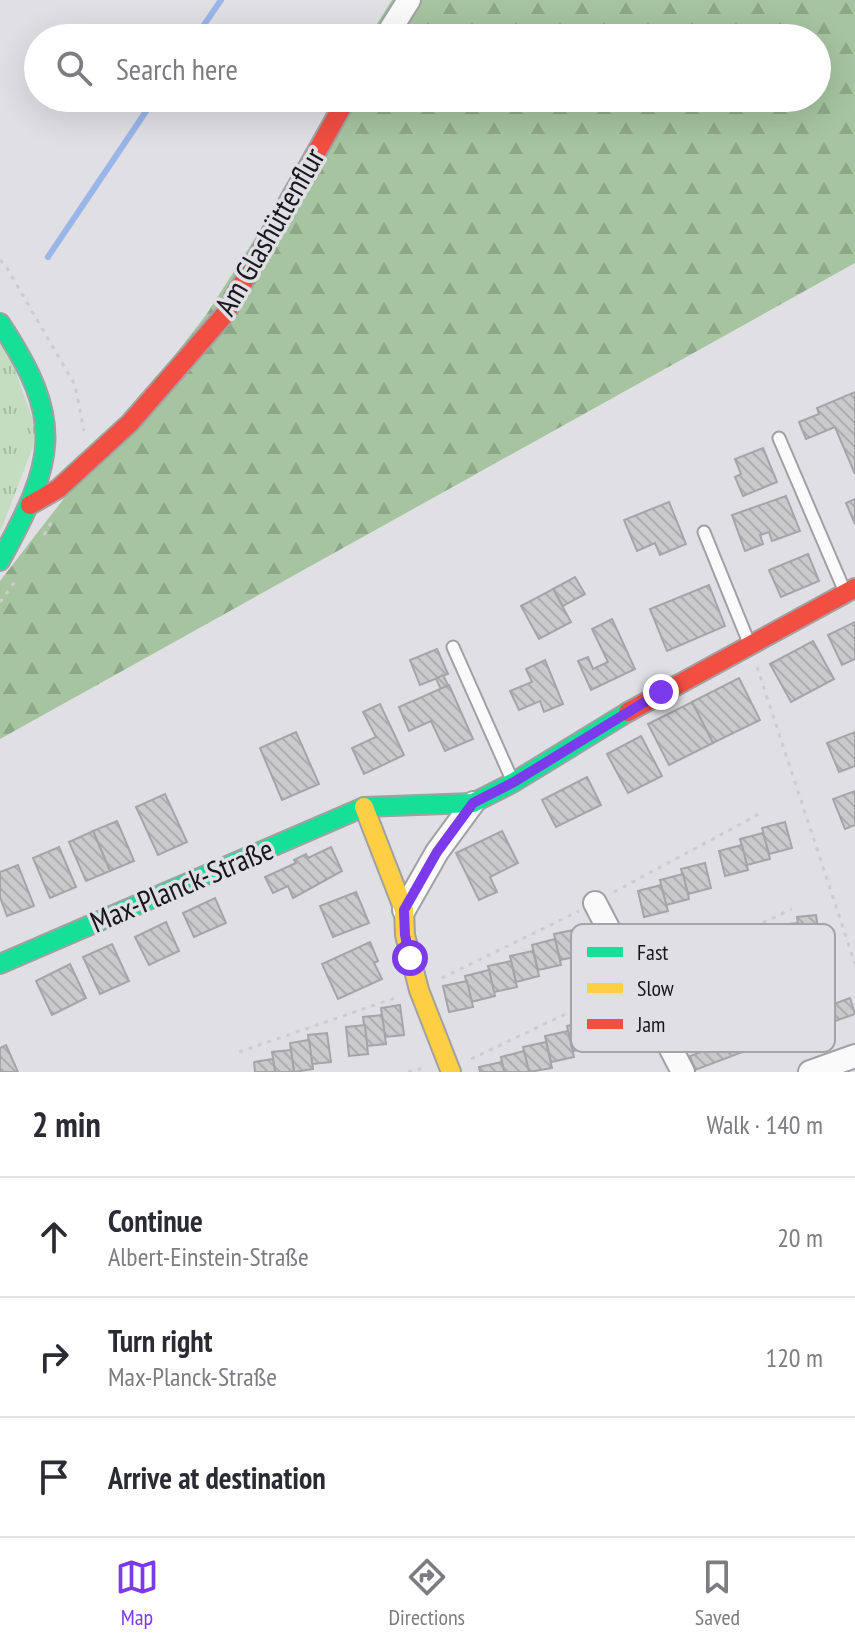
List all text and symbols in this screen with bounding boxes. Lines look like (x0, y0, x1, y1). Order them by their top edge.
search box (24, 24, 831, 112)
icon: search (52, 46, 96, 90)
text: Search here (116, 49, 238, 88)
street label: Am Glashüttenflur (205, 140, 333, 322)
route end (643, 674, 679, 710)
street label: Max-Planck-Straße (84, 829, 279, 941)
legend (571, 924, 835, 1052)
text: Fast (637, 938, 668, 966)
route start (392, 940, 428, 976)
text: Slow (637, 974, 674, 1002)
text: Jam (636, 1010, 665, 1038)
text: 2 min (32, 1102, 101, 1146)
text: Walk · 140 m (706, 1108, 823, 1141)
text: Continue (108, 1201, 203, 1240)
icon: ahead (32, 1215, 76, 1259)
text: 20 m (777, 1221, 823, 1254)
text: Albert-Einstein-Straße (108, 1240, 309, 1273)
text: Turn right (108, 1321, 212, 1360)
icon: right (32, 1335, 76, 1379)
text: 120 m (765, 1341, 823, 1374)
text: Max-Planck-Straße (108, 1360, 277, 1393)
icon: arrive (32, 1455, 76, 1499)
text: Arrive at destination (108, 1458, 326, 1497)
tab: Map (115, 1555, 159, 1631)
tab: Directions (389, 1555, 465, 1631)
tab: Saved (695, 1555, 740, 1631)

